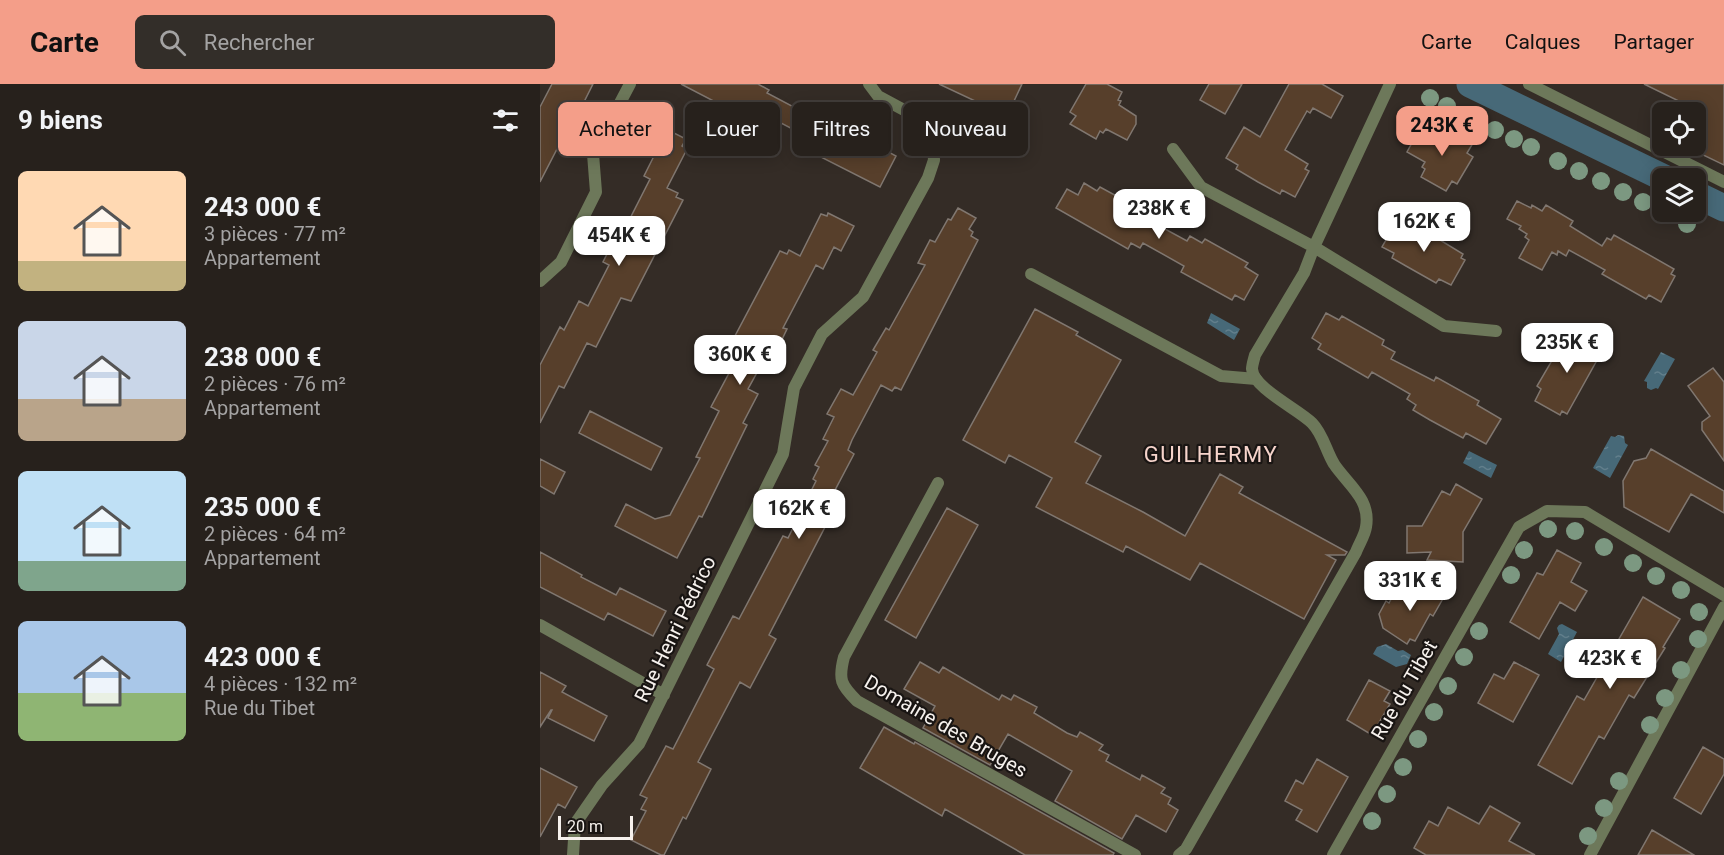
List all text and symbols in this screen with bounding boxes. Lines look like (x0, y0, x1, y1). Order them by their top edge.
search box (135, 15, 555, 69)
text: Carte (30, 26, 99, 59)
icon: search (156, 26, 189, 59)
text: Rechercher (204, 30, 314, 55)
text: Carte (1421, 30, 1472, 54)
text: Calques (1505, 30, 1580, 54)
text: Partager (1613, 30, 1694, 54)
chip: Acheter (558, 102, 673, 156)
chip: Louer (685, 102, 780, 156)
chip: Filtres (792, 102, 891, 156)
chip: Nouveau (903, 102, 1028, 156)
map controls (1652, 102, 1706, 222)
button: locate (1652, 102, 1706, 156)
icon: filters (489, 104, 522, 137)
text: 9 biens (18, 105, 103, 135)
pin: 243K € (1393, 106, 1491, 157)
text: 243K € (1410, 113, 1474, 137)
button: layers (1652, 168, 1706, 222)
pin: 238K € (1110, 189, 1208, 240)
text: 243 000 € (204, 192, 321, 222)
icon: home (66, 195, 138, 267)
text: 238K € (1127, 196, 1191, 220)
pin: 162K € (1375, 202, 1473, 253)
text: 162K € (1392, 209, 1456, 233)
pin: 454K € (570, 216, 668, 267)
text: 3 pièces · 77 m² (204, 222, 346, 246)
text: 454K € (587, 223, 651, 247)
text: Appartement (204, 246, 321, 270)
pin: 235K € (1518, 323, 1616, 374)
text: 235K € (1535, 330, 1599, 354)
pin: 360K € (691, 335, 789, 386)
text: 238 000 € (204, 342, 321, 372)
text: 360K € (708, 342, 772, 366)
icon: home (66, 345, 138, 417)
text: 2 pièces · 76 m² (204, 372, 346, 396)
text: Appartement (204, 396, 321, 420)
district label: GUILHERMY (1144, 442, 1278, 467)
pin: 162K € (750, 489, 848, 540)
text: 235 000 € (204, 492, 321, 522)
icon: home (66, 495, 138, 567)
text: 162K € (767, 496, 831, 520)
text: 2 pièces · 64 m² (204, 522, 346, 546)
text: Appartement (204, 546, 321, 570)
street label: Rue Henri Pédrico (629, 552, 721, 706)
pin: 331K € (1361, 561, 1459, 612)
text: 331K € (1378, 568, 1442, 592)
street label: Rue du Tibet (1366, 636, 1442, 744)
pin: 423K € (1561, 639, 1659, 690)
text: 423 000 € (204, 642, 321, 672)
icon: home (66, 645, 138, 717)
text: 423K € (1578, 646, 1642, 670)
street label: Domaine des Bruges (860, 670, 1032, 782)
text: 4 pièces · 132 m² (204, 672, 357, 696)
text: Rue du Tibet (204, 696, 315, 720)
scale bar (558, 813, 633, 840)
text: 20 m (567, 817, 603, 836)

